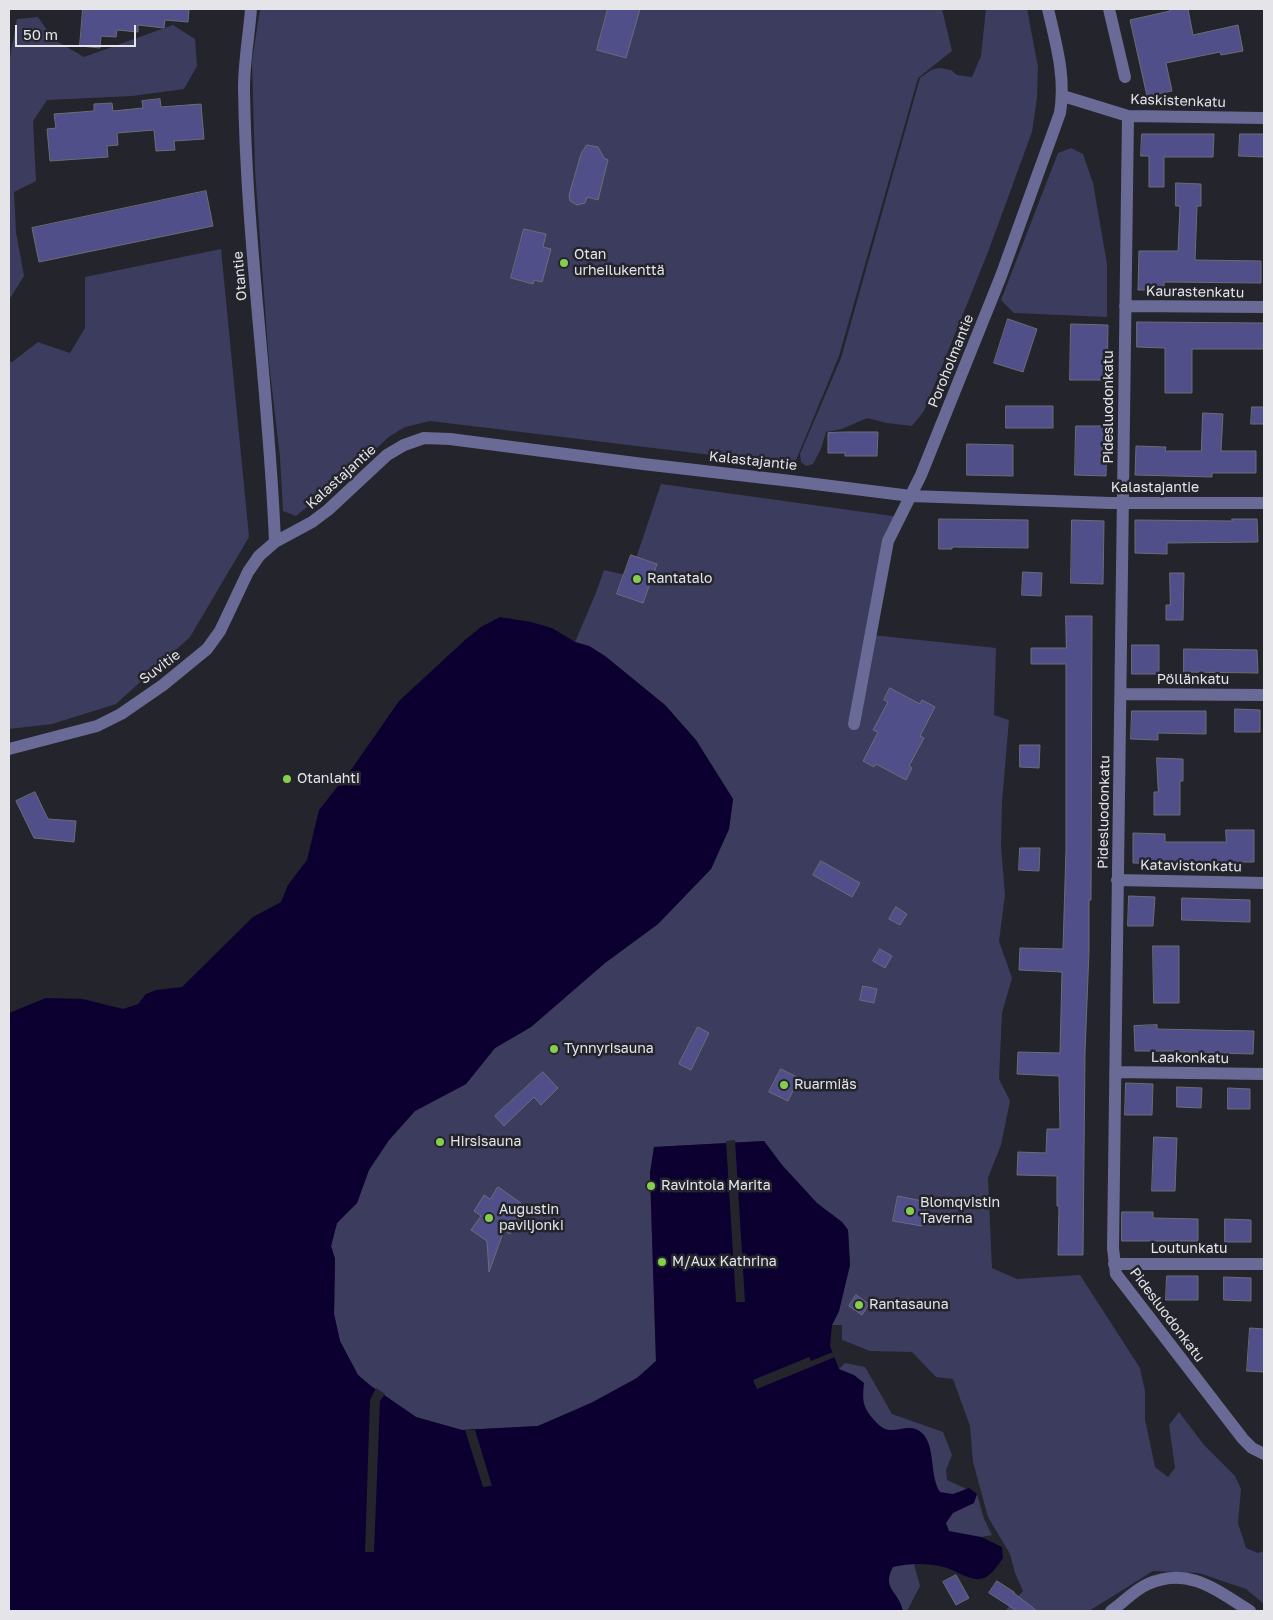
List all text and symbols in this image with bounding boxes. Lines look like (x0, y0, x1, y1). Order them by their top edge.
scale bar (18, 15, 139, 47)
text: 50 m (23, 25, 58, 43)
street label: Kaskistenkatu (1130, 91, 1226, 111)
place label: Otan urheilukenttä (574, 247, 665, 280)
street label: Otantie (229, 250, 251, 302)
marker: Otan urheilukenttä (558, 257, 570, 269)
street label: Kaurastenkatu (1146, 283, 1244, 301)
street label: Poroholmantie (925, 312, 977, 410)
street label: Pidesluodonkatu (1101, 350, 1117, 464)
street label: Kalastajantie (303, 441, 379, 513)
street label: Kalastajantie (708, 448, 798, 474)
street label: Kalastajantie (1111, 480, 1199, 496)
place label: Rantatalo (647, 571, 712, 587)
marker: Rantatalo (631, 573, 643, 585)
street label: Suvitie (136, 646, 184, 688)
street label: Pöllänkatu (1157, 672, 1229, 688)
street label: Pidesluodonkatu (1095, 755, 1113, 869)
place label: Otanlahti (297, 771, 360, 787)
marker: Otanlahti (281, 773, 293, 785)
street label: Katavistonkatu (1140, 857, 1242, 875)
place label: Tynnyrisauna (564, 1041, 654, 1057)
marker: Tynnyrisauna (548, 1043, 560, 1055)
street label: Laakonkatu (1151, 1049, 1229, 1067)
place label: Ruarmiäs (794, 1077, 857, 1093)
marker: Ruarmiäs (778, 1079, 790, 1091)
place label: Hirsisauna (450, 1134, 521, 1150)
marker: Hirsisauna (434, 1136, 446, 1148)
place label: Ravintola Marita (661, 1178, 771, 1194)
marker: Ravintola Marita (645, 1180, 657, 1192)
place label: Blomqvistin Taverna (920, 1195, 1000, 1228)
place label: Augustin paviljonki (499, 1202, 564, 1234)
marker: Blomqvistin Taverna (904, 1205, 916, 1217)
marker: Augustin paviljonki (483, 1212, 495, 1224)
street label: Loutunkatu (1151, 1241, 1227, 1257)
place label: M/Aux Kathrina (672, 1254, 777, 1270)
marker: M/Aux Kathrina (656, 1256, 668, 1268)
street label: Pidesluodonkatu (1126, 1265, 1208, 1365)
place label: Rantasauna (869, 1297, 949, 1313)
marker: Rantasauna (853, 1299, 865, 1311)

